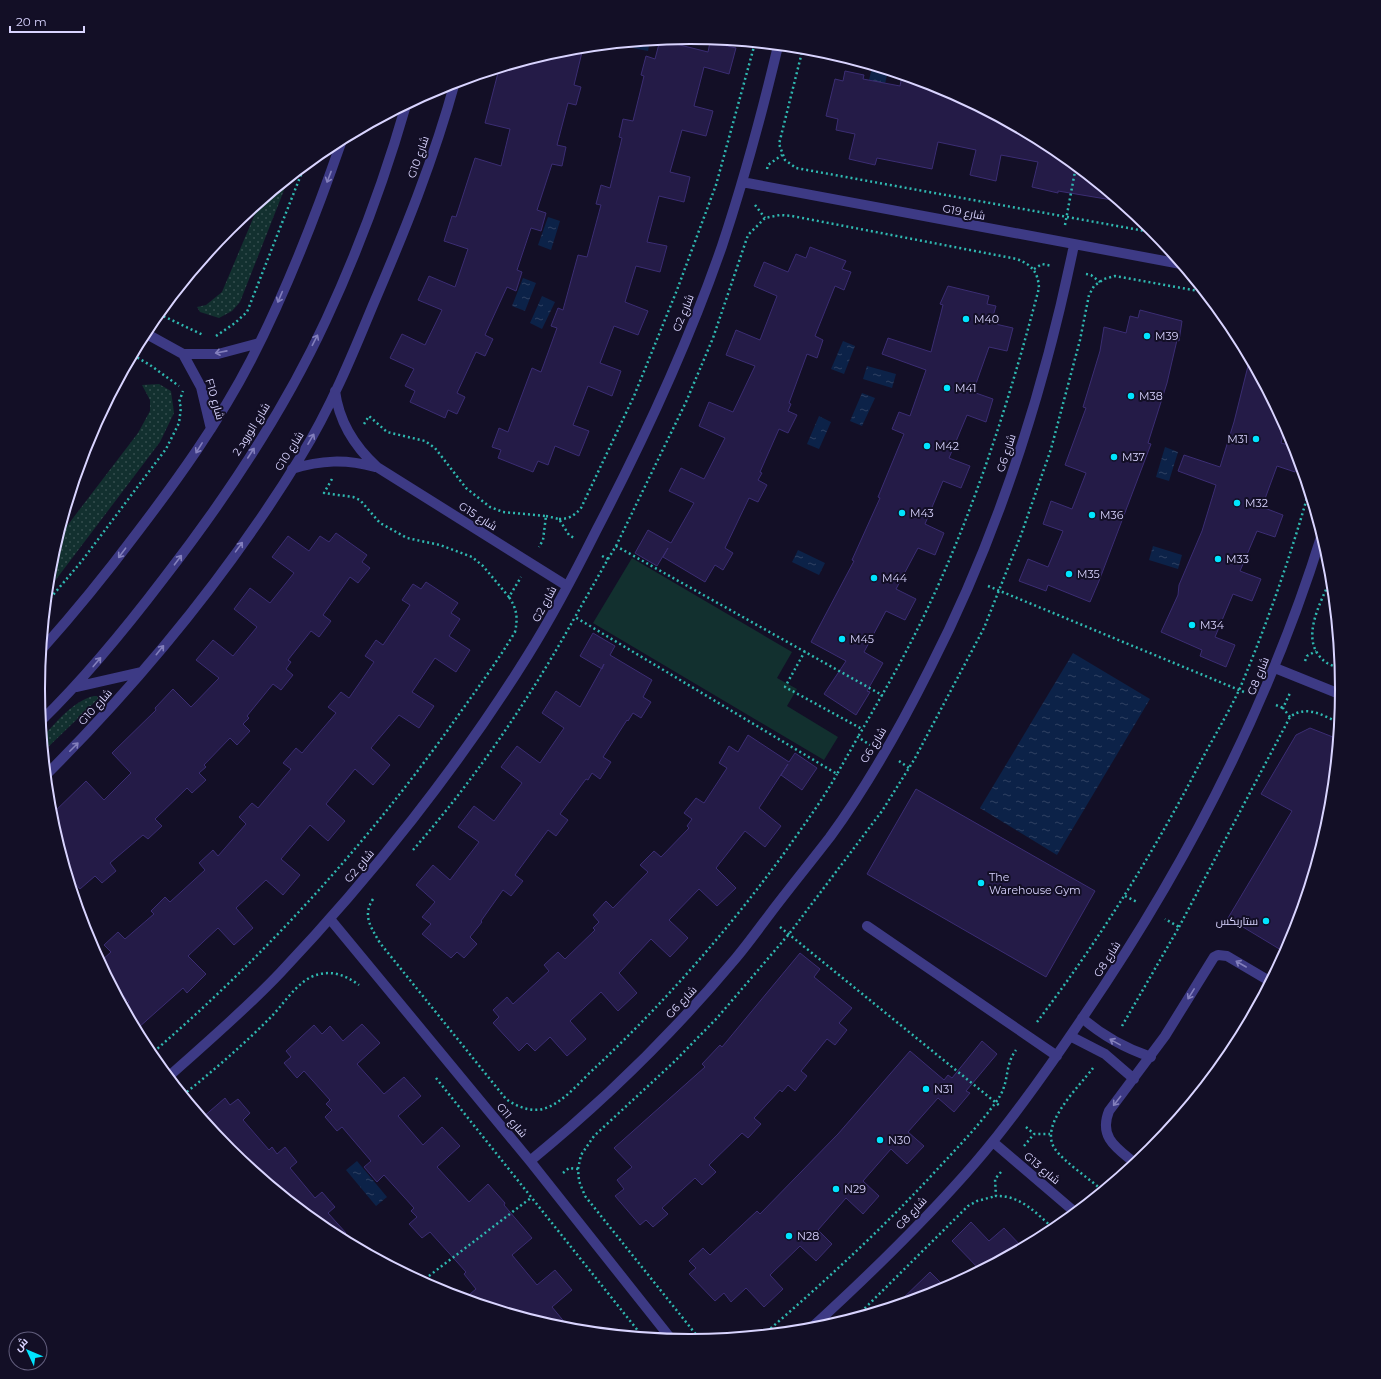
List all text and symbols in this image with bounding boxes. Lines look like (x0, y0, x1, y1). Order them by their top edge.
scale bar (10, 8, 84, 34)
text: 20 m (16, 14, 47, 29)
street label: G10 شارع (404, 134, 433, 180)
one-way arrow (324, 170, 332, 182)
street label: G19 شارع (941, 201, 987, 224)
one-way arrow (276, 291, 283, 303)
street label: G2 شارع (669, 292, 698, 334)
place label: M40 (974, 312, 999, 326)
marker: M40 (961, 314, 971, 324)
place label: M39 (1155, 329, 1179, 343)
marker: M39 (1142, 331, 1152, 341)
one-way arrow (312, 335, 320, 347)
one-way arrow (215, 349, 228, 357)
street label: F10 شارع (201, 377, 228, 422)
place label: M41 (955, 381, 976, 395)
marker: M41 (942, 383, 952, 393)
place label: M38 (1139, 389, 1163, 403)
marker: M38 (1126, 391, 1136, 401)
street label: شارع الورود 2 (229, 400, 274, 459)
street label: G10 شارع (271, 429, 307, 474)
street label: G6 شارع (993, 432, 1020, 474)
place label: M31 (1227, 432, 1248, 446)
one-way arrow (307, 433, 315, 445)
marker: M31 (1251, 434, 1261, 444)
place label: M42 (935, 439, 959, 453)
marker: M42 (922, 441, 932, 451)
one-way arrow (194, 442, 202, 454)
one-way arrow (247, 448, 255, 459)
place label: M37 (1122, 450, 1145, 464)
marker: M37 (1109, 452, 1119, 462)
place label: M32 (1245, 496, 1268, 510)
marker: M32 (1232, 498, 1242, 508)
street label: G15 شارع (456, 499, 500, 534)
place label: M43 (910, 506, 934, 520)
marker: M43 (897, 508, 907, 518)
place label: M36 (1100, 508, 1124, 522)
marker: M36 (1087, 510, 1097, 520)
one-way arrow (235, 541, 243, 552)
one-way arrow (117, 547, 126, 558)
place label: M33 (1226, 552, 1249, 566)
marker: M33 (1213, 554, 1223, 564)
one-way arrow (174, 555, 182, 566)
place label: M35 (1077, 567, 1100, 581)
marker: M35 (1064, 569, 1074, 579)
place label: M44 (882, 571, 908, 585)
marker: M44 (869, 573, 879, 583)
street label: G2 شارع (529, 584, 560, 625)
place label: M34 (1200, 618, 1225, 632)
marker: M34 (1187, 620, 1197, 630)
place label: M45 (850, 632, 874, 646)
marker: M45 (837, 634, 847, 644)
one-way arrow (155, 645, 164, 655)
street label: G8 شارع (1244, 655, 1273, 697)
one-way arrow (92, 657, 101, 667)
street label: G10 شارع (75, 686, 116, 729)
street label: G6 شارع (857, 725, 890, 766)
one-way arrow (69, 742, 79, 752)
street label: G2 شارع (341, 847, 378, 886)
place label: The Warehouse Gym (989, 870, 1081, 897)
marker: The Warehouse Gym (976, 878, 986, 888)
place label: ستاربكس (1216, 914, 1258, 928)
marker: ستاربكس (1261, 916, 1271, 926)
street label: G8 شارع (1091, 938, 1124, 980)
one-way arrow (1236, 960, 1247, 968)
street label: G6 شارع (662, 983, 700, 1022)
one-way arrow (1187, 988, 1195, 999)
one-way arrow (1109, 1038, 1121, 1045)
place label: N31 (934, 1082, 953, 1096)
marker: N31 (921, 1084, 931, 1094)
one-way arrow (1113, 1095, 1121, 1106)
street label: G11 شارع (493, 1100, 530, 1141)
place label: N30 (888, 1133, 910, 1147)
marker: N30 (875, 1135, 885, 1145)
street label: G13 شارع (1020, 1149, 1063, 1188)
place label: N29 (844, 1182, 866, 1196)
marker: N29 (831, 1184, 841, 1194)
street label: G8 شارع (892, 1194, 930, 1233)
place label: N28 (797, 1229, 819, 1243)
marker: N28 (784, 1231, 794, 1241)
north arrow (8, 1331, 48, 1371)
text: ش (11, 1334, 31, 1354)

